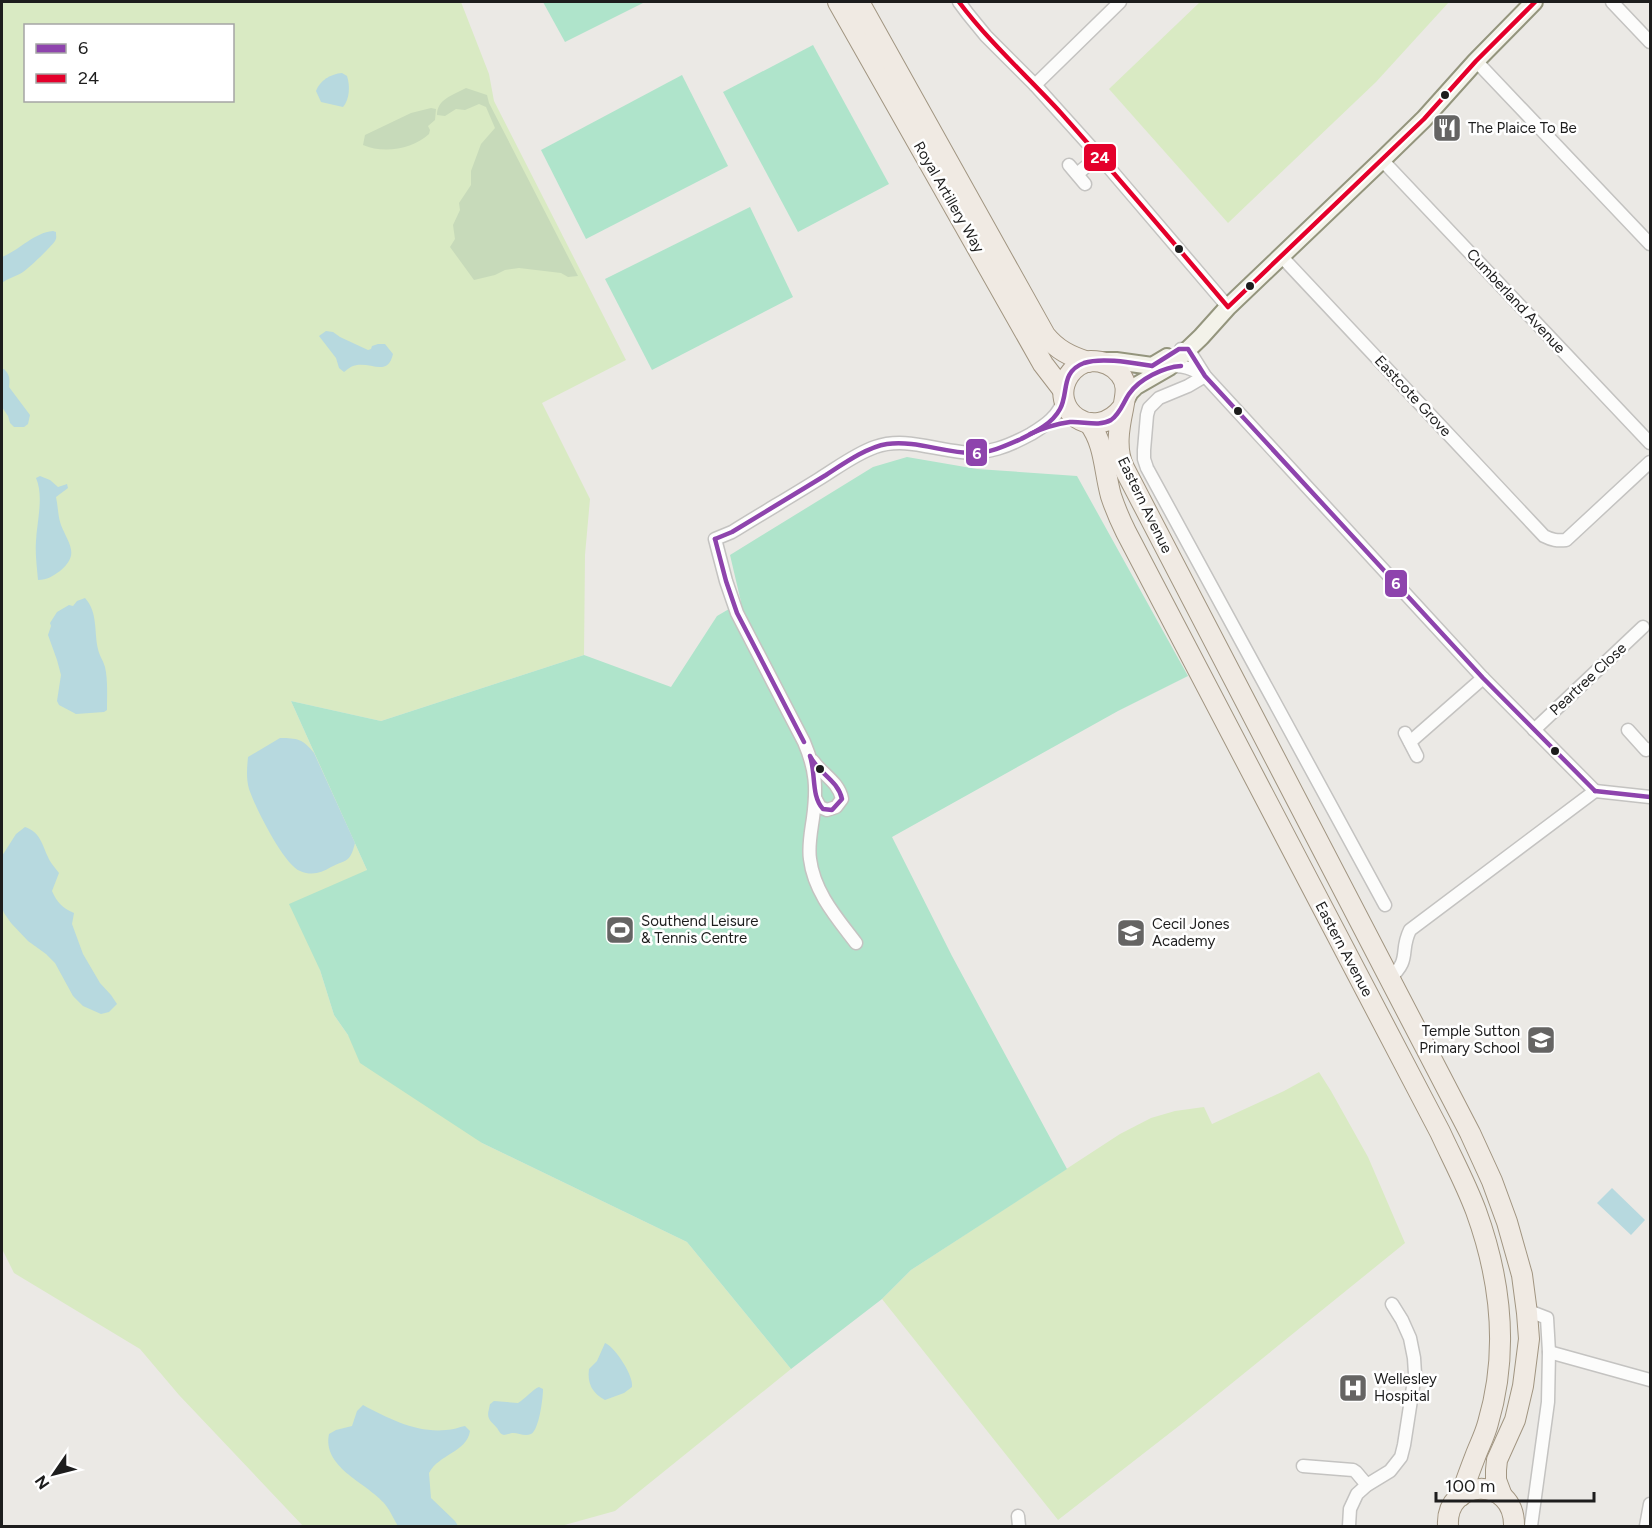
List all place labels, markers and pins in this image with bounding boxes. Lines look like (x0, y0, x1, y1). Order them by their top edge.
unlabelled marker (1439, 89, 1451, 101)
restaurant icon: The Plaice To Be (1431, 112, 1463, 144)
place label: The Plaice To Be (1468, 119, 1577, 137)
unlabelled marker (1173, 243, 1185, 255)
unlabelled marker (1244, 280, 1256, 292)
unlabelled marker (1232, 405, 1244, 417)
unlabelled marker (1549, 745, 1561, 757)
unlabelled marker (814, 763, 826, 775)
place label: Southend Leisure & Tennis Centre (641, 912, 758, 947)
sports icon: Southend Leisure & Tennis Centre (604, 914, 636, 946)
place label: Cecil Jones Academy (1152, 915, 1230, 950)
school or university icon: Cecil Jones Academy (1115, 917, 1147, 949)
place label: Temple Sutton Primary School (1419, 1022, 1520, 1057)
school or university icon: Temple Sutton Primary School (1525, 1024, 1557, 1056)
place label: Wellesley Hospital (1374, 1370, 1437, 1405)
hospital icon: Wellesley Hospital (1337, 1372, 1369, 1404)

